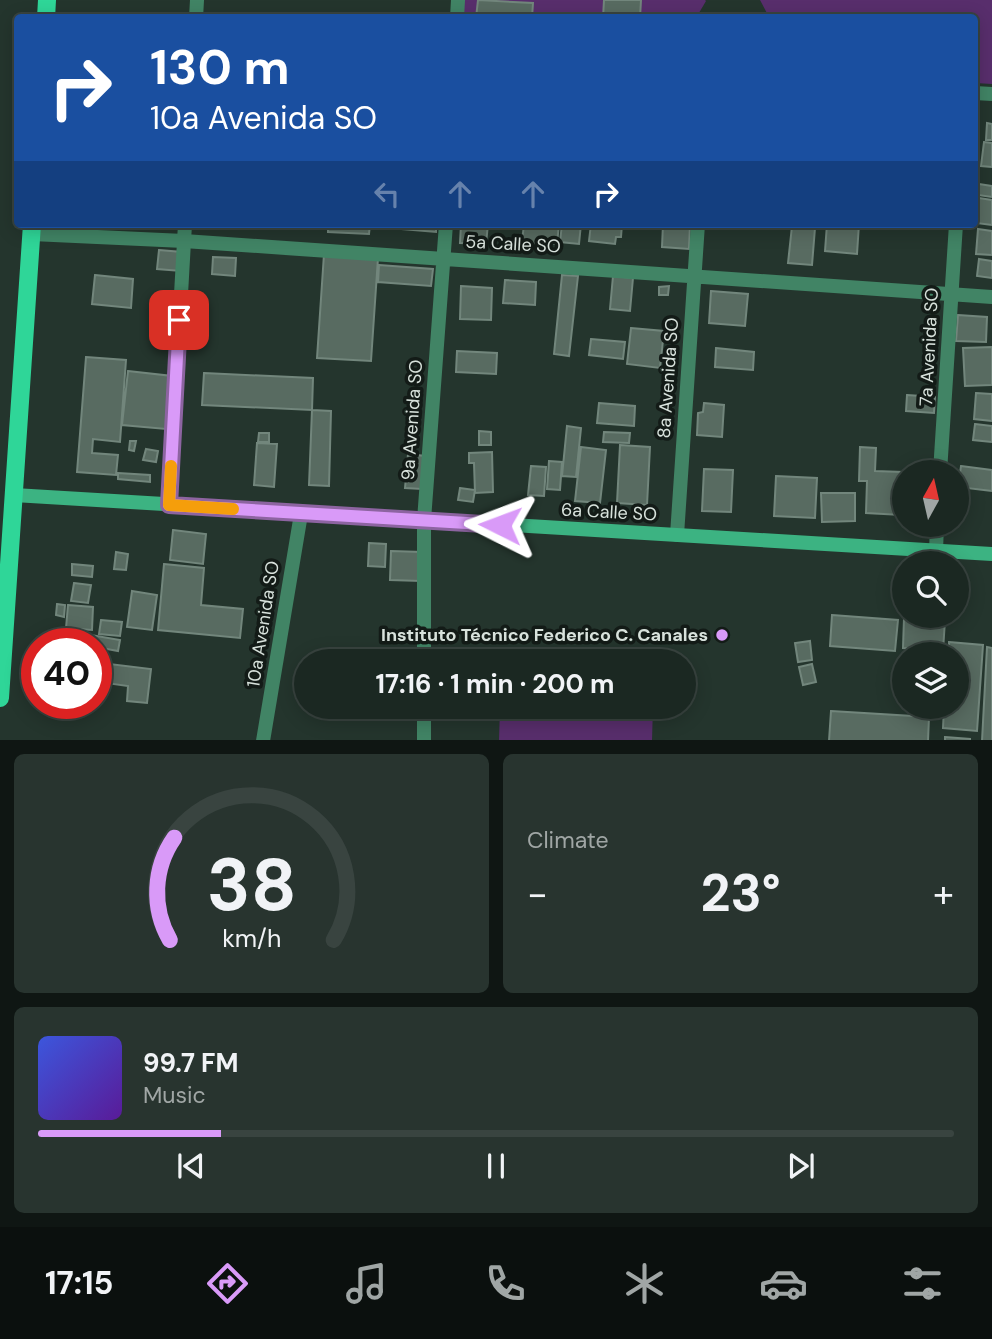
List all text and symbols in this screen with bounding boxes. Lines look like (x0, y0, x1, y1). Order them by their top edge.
text: 130 m (150, 35, 290, 99)
icon: right (35, 42, 126, 133)
text: 10a Avenida SO (150, 97, 377, 139)
icon: left (368, 175, 406, 213)
icon: ahead (441, 175, 479, 213)
icon: ahead (514, 175, 552, 213)
icon: right (587, 175, 625, 213)
street label: 5a Calle SO (465, 230, 561, 258)
street label: 7a Avenida SO (914, 287, 944, 407)
pin (149, 290, 209, 350)
icon: arrive (160, 301, 198, 339)
street label: 8a Avenida SO (652, 317, 684, 439)
street label: 9a Avenida SO (396, 359, 428, 481)
north arrow (892, 460, 970, 537)
map controls (892, 460, 969, 719)
position arrow (463, 488, 537, 562)
street label: 6a Calle SO (560, 498, 658, 526)
button: search (892, 551, 969, 628)
street label: 10a Avenida SO (241, 559, 285, 689)
place label: Instituto Técnico Federico C. Canales (381, 623, 708, 647)
marker: Instituto Técnico Federico C. Canales (714, 627, 730, 643)
speed limit sign: 40 (21, 628, 112, 719)
button: layers (892, 642, 969, 719)
text: 17:16 · 1 min · 200 m (376, 667, 614, 701)
text: Climate (527, 825, 609, 855)
text: 38 (207, 838, 296, 933)
text: 23° (700, 859, 781, 927)
text: − (527, 869, 548, 919)
text: + (933, 869, 954, 919)
text: km/h (222, 921, 281, 954)
text: 99.7 FM (143, 1046, 239, 1080)
text: Music (143, 1080, 206, 1110)
icon: previous (172, 1147, 210, 1185)
icon: pause (477, 1147, 515, 1185)
icon: next (782, 1147, 820, 1185)
icon: directions (203, 1259, 252, 1308)
icon: music (342, 1259, 391, 1308)
icon: phone (481, 1259, 530, 1308)
icon: climate (620, 1259, 669, 1308)
icon: car (759, 1259, 808, 1308)
icon: filters (898, 1259, 947, 1308)
text: 17:15 (45, 1262, 113, 1304)

